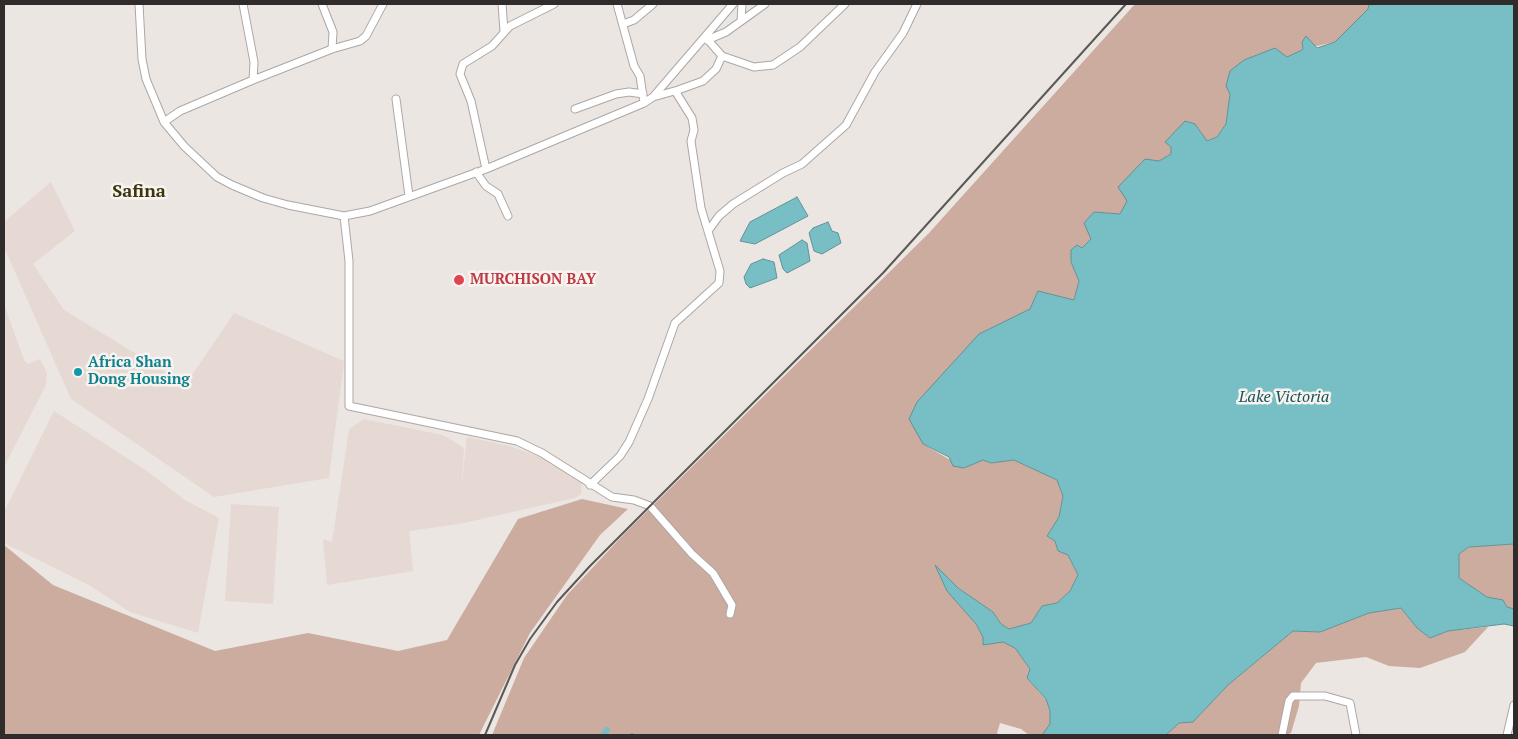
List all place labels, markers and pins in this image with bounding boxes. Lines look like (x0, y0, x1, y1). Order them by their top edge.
place label: MURCHISON BAY (470, 271, 596, 289)
marker: MURCHISON BAY (452, 273, 466, 287)
place label: Africa Shan Dong Housing (88, 354, 190, 389)
marker: Africa Shan Dong Housing (72, 366, 84, 378)

